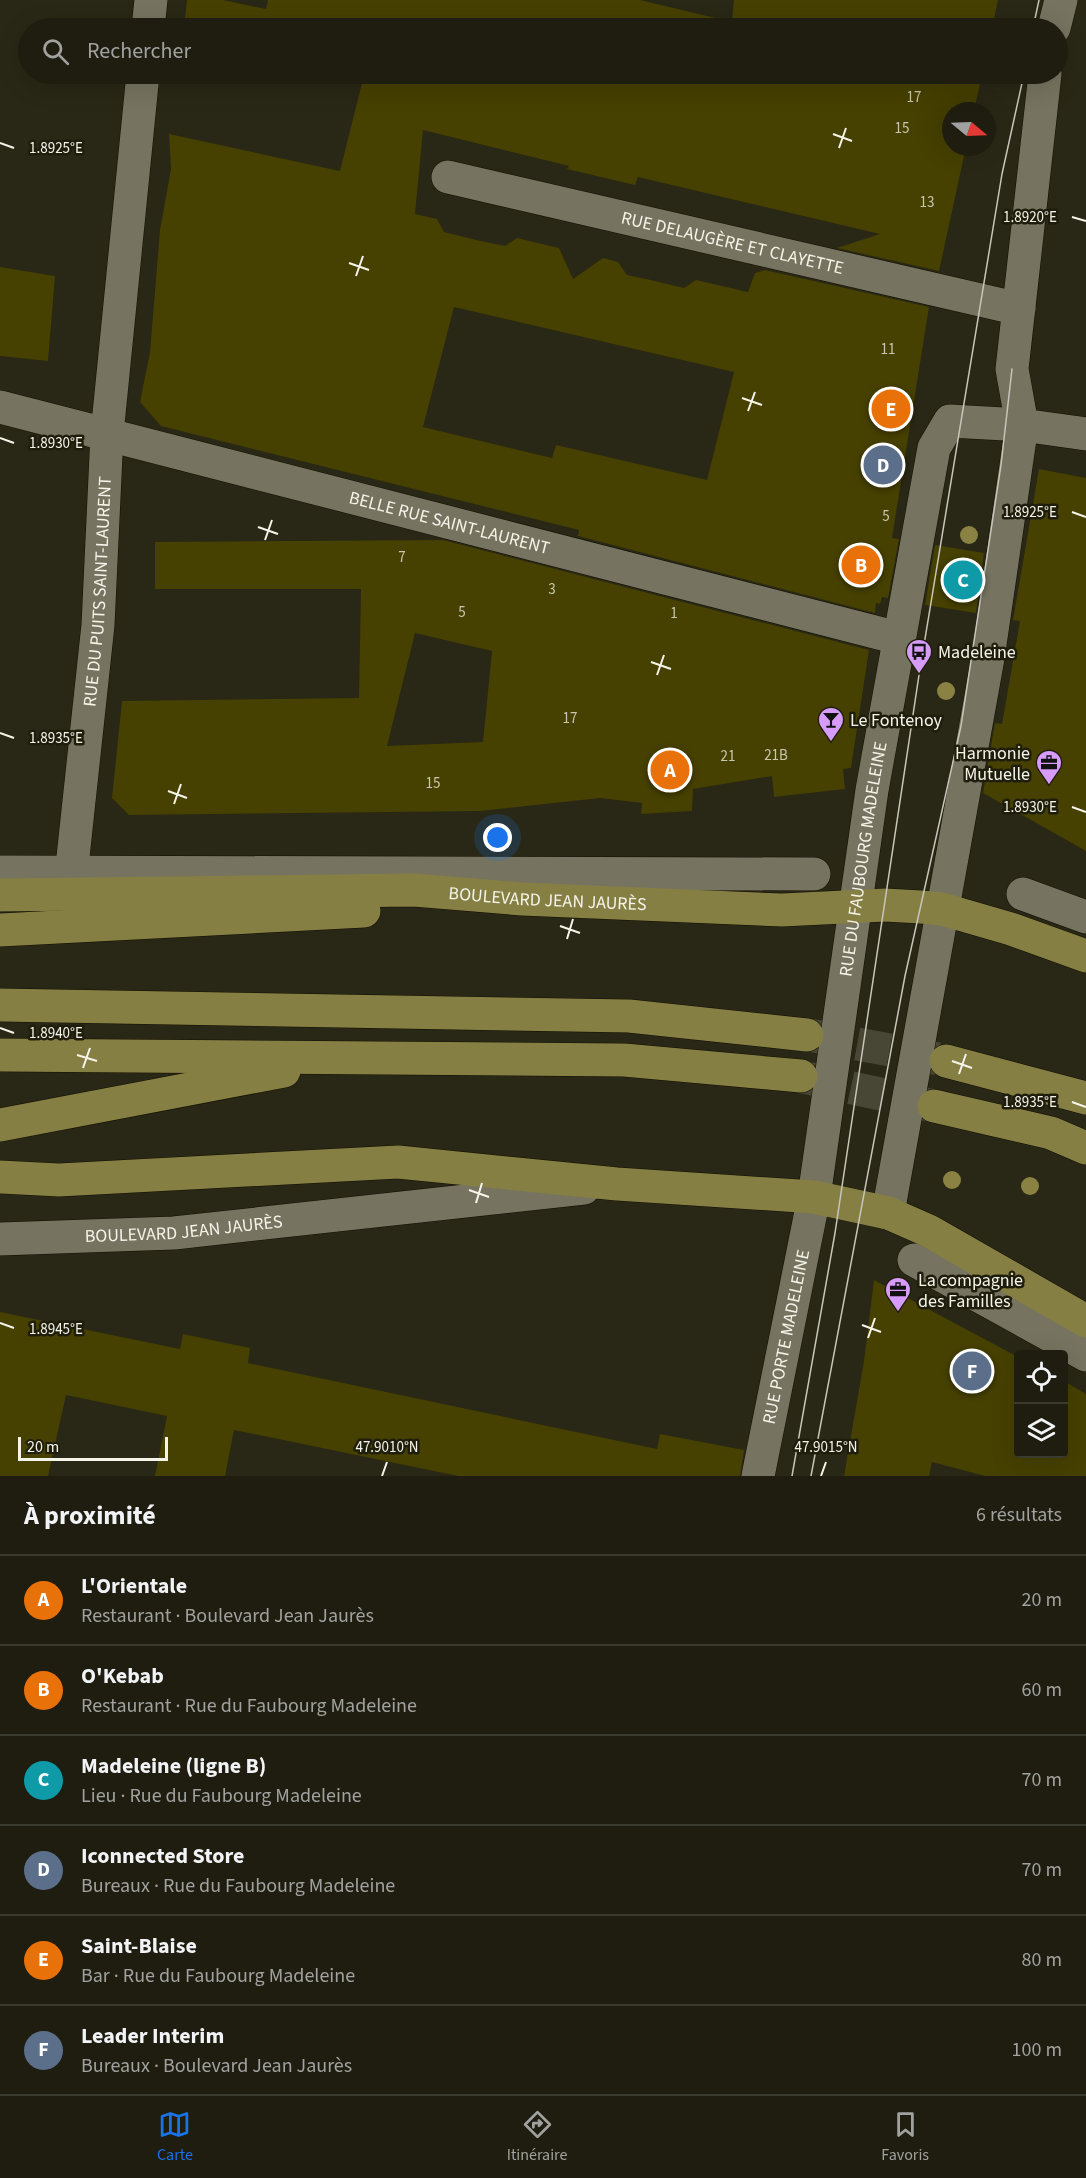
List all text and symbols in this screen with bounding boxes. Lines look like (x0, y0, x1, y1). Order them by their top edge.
search box (18, 18, 1068, 84)
icon: search (39, 35, 72, 68)
text: Rechercher (87, 35, 191, 67)
house number: 17 (907, 87, 921, 108)
north arrow (942, 102, 996, 156)
house number: 15 (895, 118, 909, 139)
text: 1.8925°E (29, 138, 83, 159)
house number: 13 (920, 192, 934, 213)
street label: RUE DELAUGÈRE ET CLAYETTE (619, 205, 846, 281)
text: 1.8920°E (1003, 207, 1057, 228)
house number: 11 (881, 339, 895, 360)
pin: E (872, 386, 910, 432)
text: 1.8930°E (29, 433, 83, 454)
pin: D (864, 442, 902, 488)
street label: RUE DU PUITS SAINT-LAURENT (77, 475, 118, 708)
street label: BELLE RUE SAINT-LAURENT (346, 485, 553, 561)
text: 1.8925°E (1003, 502, 1057, 523)
house number: 5 (882, 506, 890, 527)
pin: B (842, 542, 880, 588)
house number: 7 (398, 547, 406, 568)
pin: C (944, 558, 982, 602)
house number: 3 (548, 579, 556, 600)
house number: 5 (458, 602, 466, 623)
house number: 1 (670, 603, 678, 624)
bus stop icon: Madeleine (904, 637, 934, 675)
place label: Madeleine (938, 640, 1016, 665)
bar icon: Le Fontenoy (816, 705, 846, 743)
house number: 17 (563, 708, 577, 729)
place label: Le Fontenoy (850, 708, 943, 733)
text: 1.8935°E (29, 728, 83, 749)
street label: RUE DU FAUBOURG MADELEINE (833, 740, 893, 978)
place label: Harmonie Mutuelle (955, 741, 1030, 787)
house number: 21B (764, 745, 788, 766)
house number: 21 (721, 746, 735, 767)
pin: A (650, 748, 690, 792)
office icon: Harmonie Mutuelle (1034, 748, 1064, 786)
house number: 15 (426, 773, 440, 794)
text: 1.8930°E (1003, 797, 1057, 818)
your location (483, 823, 512, 852)
street label: BOULEVARD JEAN JAURÈS (448, 880, 647, 917)
text: 1.8940°E (29, 1023, 83, 1044)
text: 1.8935°E (1003, 1092, 1057, 1113)
street label: BOULEVARD JEAN JAURÈS (84, 1209, 284, 1249)
street label: RUE PORTE MADELEINE (756, 1247, 816, 1426)
place label: La compagnie des Familles (918, 1268, 1023, 1314)
office icon: La compagnie des Familles (883, 1275, 913, 1313)
text: 1.8945°E (29, 1319, 83, 1340)
pin: F (952, 1348, 992, 1394)
map controls (1014, 1350, 1068, 1458)
button: locate (1014, 1350, 1068, 1404)
button: layers (1014, 1404, 1068, 1458)
scale bar (18, 1434, 168, 1462)
text: 20 m (27, 1436, 59, 1458)
text: 47.9010°N (355, 1437, 419, 1458)
text: 47.9015°N (794, 1437, 858, 1458)
text: À proximité (24, 1497, 156, 1534)
text: 6 résultats (976, 1501, 1062, 1529)
text: L'Orientale (81, 1570, 187, 1602)
text: A (38, 1586, 49, 1614)
text: 20 m (1022, 1586, 1062, 1614)
text: Restaurant · Boulevard Jean Jaurès (81, 1602, 374, 1630)
text: O'Kebab (81, 1660, 164, 1692)
text: B (37, 1676, 50, 1704)
text: 60 m (1022, 1676, 1062, 1704)
text: Restaurant · Rue du Faubourg Madeleine (81, 1692, 417, 1720)
text: Madeleine (ligne B) (81, 1750, 266, 1782)
text: C (38, 1766, 49, 1794)
text: 70 m (1022, 1766, 1062, 1794)
text: Lieu · Rue du Faubourg Madeleine (81, 1782, 362, 1810)
text: Iconnected Store (81, 1840, 244, 1872)
text: D (37, 1856, 50, 1884)
text: 70 m (1022, 1856, 1062, 1884)
text: Bureaux · Rue du Faubourg Madeleine (81, 1872, 395, 1900)
text: Saint-Blaise (81, 1930, 197, 1962)
text: E (38, 1946, 49, 1974)
text: 80 m (1022, 1946, 1062, 1974)
text: Bar · Rue du Faubourg Madeleine (81, 1962, 355, 1990)
text: Leader Interim (81, 2020, 224, 2052)
text: F (38, 2036, 49, 2064)
text: 100 m (1012, 2036, 1062, 2064)
text: Bureaux · Boulevard Jean Jaurès (81, 2052, 352, 2080)
tab: Carte (157, 2108, 193, 2166)
tab: Itinéraire (507, 2108, 567, 2166)
tab: Favoris (881, 2108, 929, 2166)

